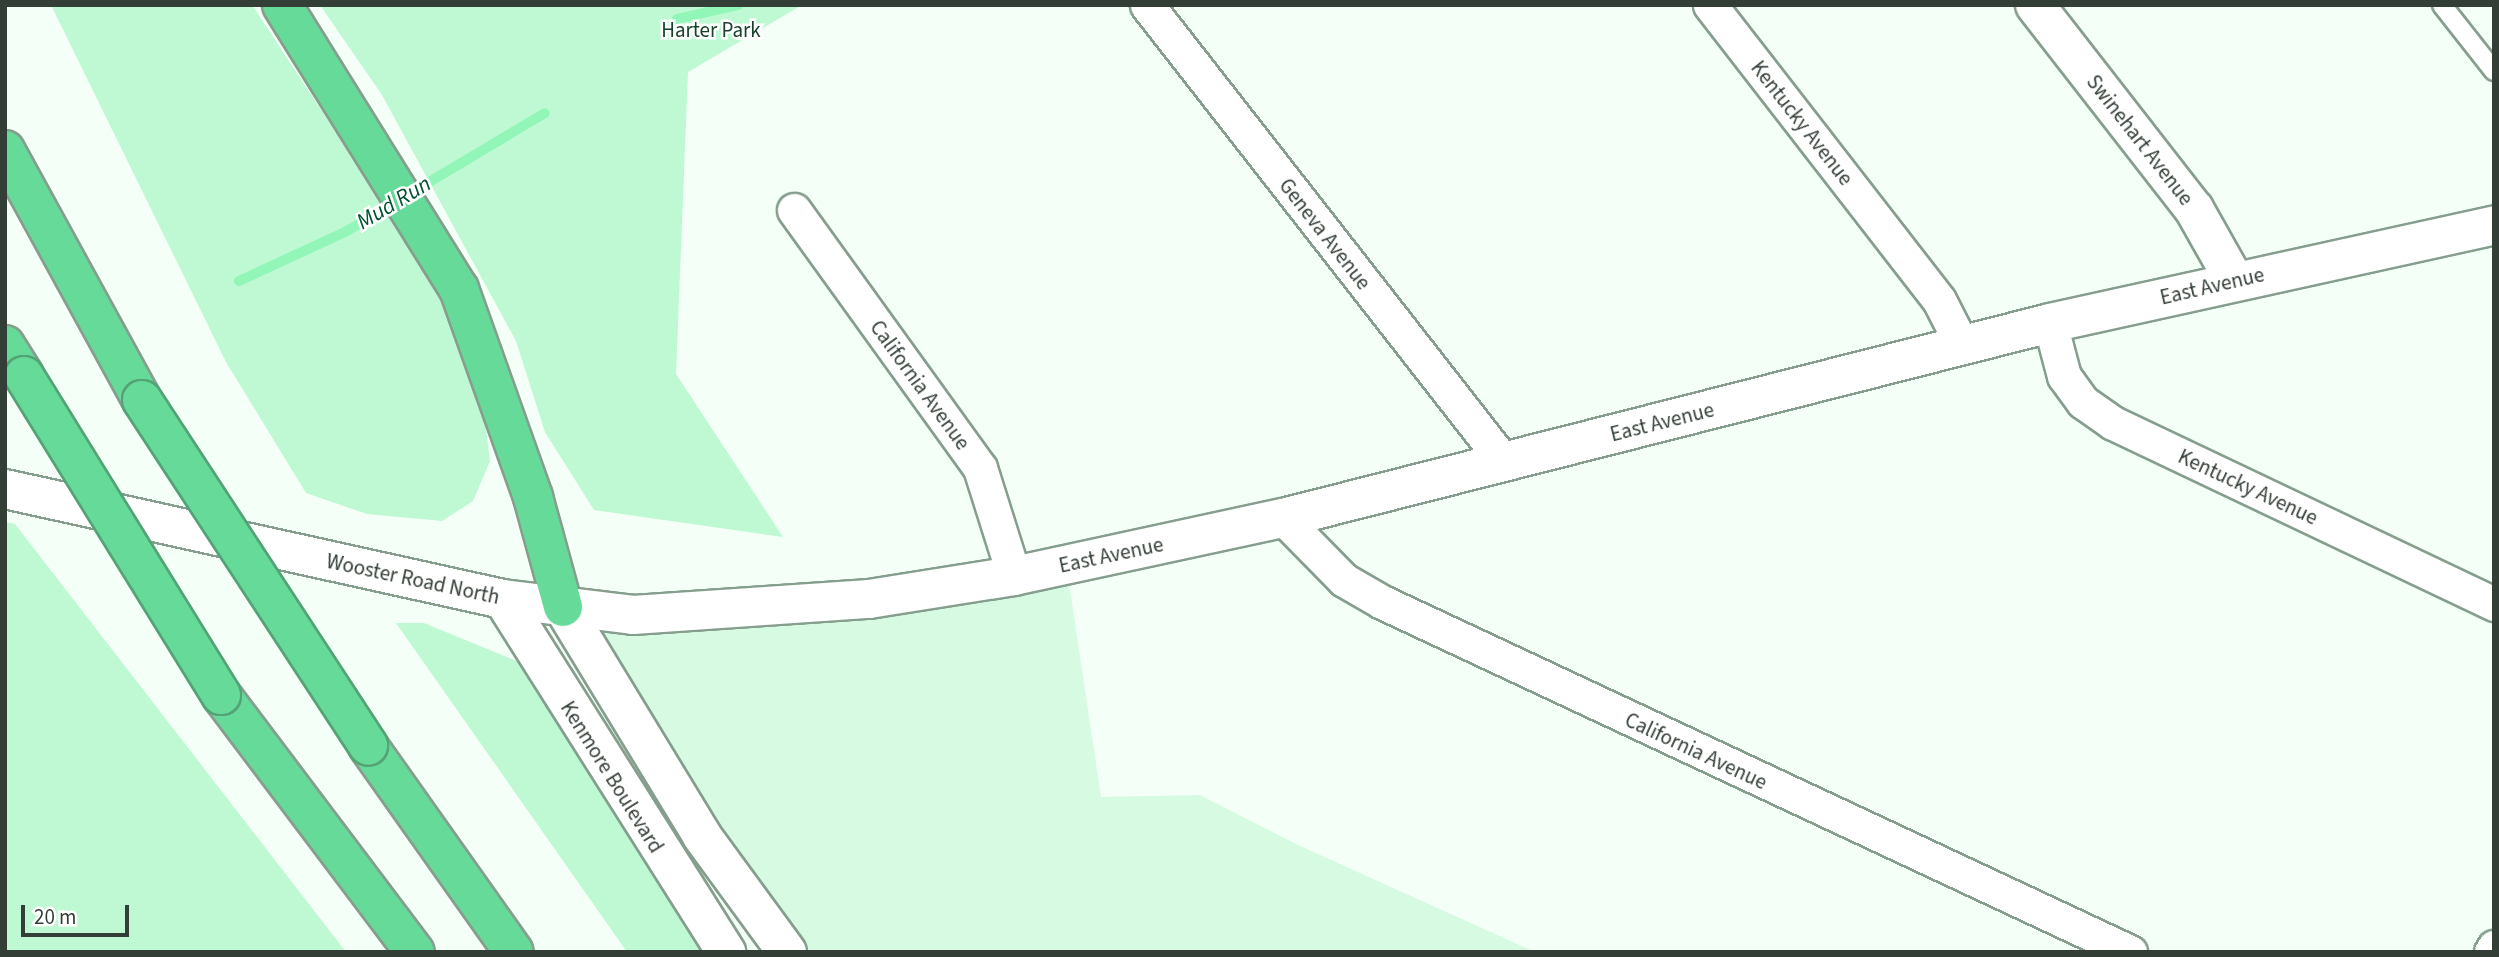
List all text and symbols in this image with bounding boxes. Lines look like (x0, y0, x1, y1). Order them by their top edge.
park label: Harter Park (661, 17, 761, 43)
street label: Kentucky Avenue (1746, 56, 1858, 190)
street label: Swinehart Avenue (2081, 70, 2199, 210)
water label: Mud Run (352, 170, 436, 236)
street label: Geneva Avenue (1274, 173, 1376, 295)
street label: East Avenue (2158, 262, 2266, 310)
street label: California Avenue (865, 315, 975, 455)
street label: East Avenue (1608, 397, 1716, 447)
street label: Kentucky Avenue (2174, 444, 2322, 530)
street label: East Avenue (1057, 532, 1165, 578)
street label: Wooster Road North (324, 548, 502, 610)
street label: Kenmore Boulevard (555, 696, 669, 858)
street label: California Avenue (1621, 707, 1771, 795)
scale bar (24, 890, 133, 934)
text: 20 m (34, 902, 76, 932)

